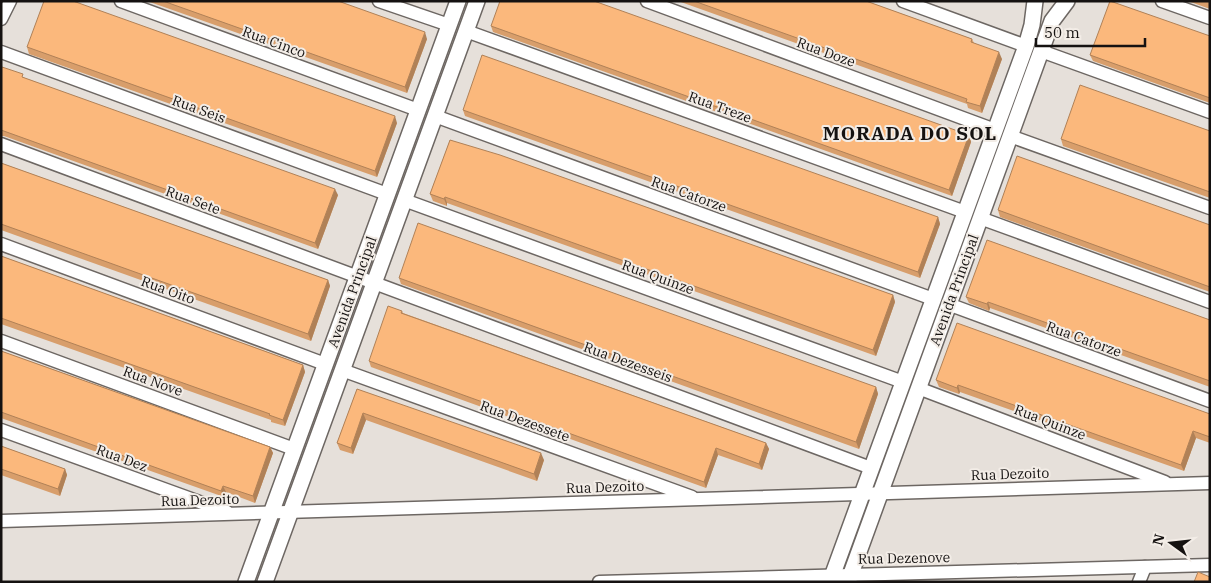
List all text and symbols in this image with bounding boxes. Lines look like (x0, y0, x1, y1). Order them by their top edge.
scale bar (1036, 15, 1145, 47)
street label: Rua Cinco (240, 22, 308, 62)
text: 50 m (1044, 23, 1080, 42)
street label: Rua Doze (794, 33, 858, 71)
street label: Rua Treze (686, 87, 754, 127)
street label: Rua Seis (170, 91, 228, 127)
district label: MORADA DO SOL (823, 121, 997, 145)
street label: Rua Catorze (649, 172, 729, 216)
street label: Rua Sete (163, 182, 223, 218)
street label: Avenida Principal (925, 232, 983, 348)
street label: Avenida Principal (323, 234, 381, 350)
street label: Rua Quinze (619, 256, 697, 298)
street label: Rua Oito (139, 272, 198, 308)
street label: Rua Catorze (1044, 317, 1124, 361)
street label: Rua Dezesseis (581, 338, 675, 386)
street label: Rua Nove (121, 362, 185, 400)
street label: Rua Dezessete (478, 396, 572, 446)
street label: Rua Quinze (1012, 400, 1088, 444)
street label: Rua Dez (94, 440, 150, 476)
street label: Rua Dezoito (971, 464, 1050, 484)
street label: Rua Dezoito (566, 477, 645, 497)
street label: Rua Dezoito (161, 490, 240, 510)
north arrow (1146, 518, 1196, 568)
text: N (1148, 532, 1169, 547)
street label: Rua Dezenove (858, 548, 950, 568)

